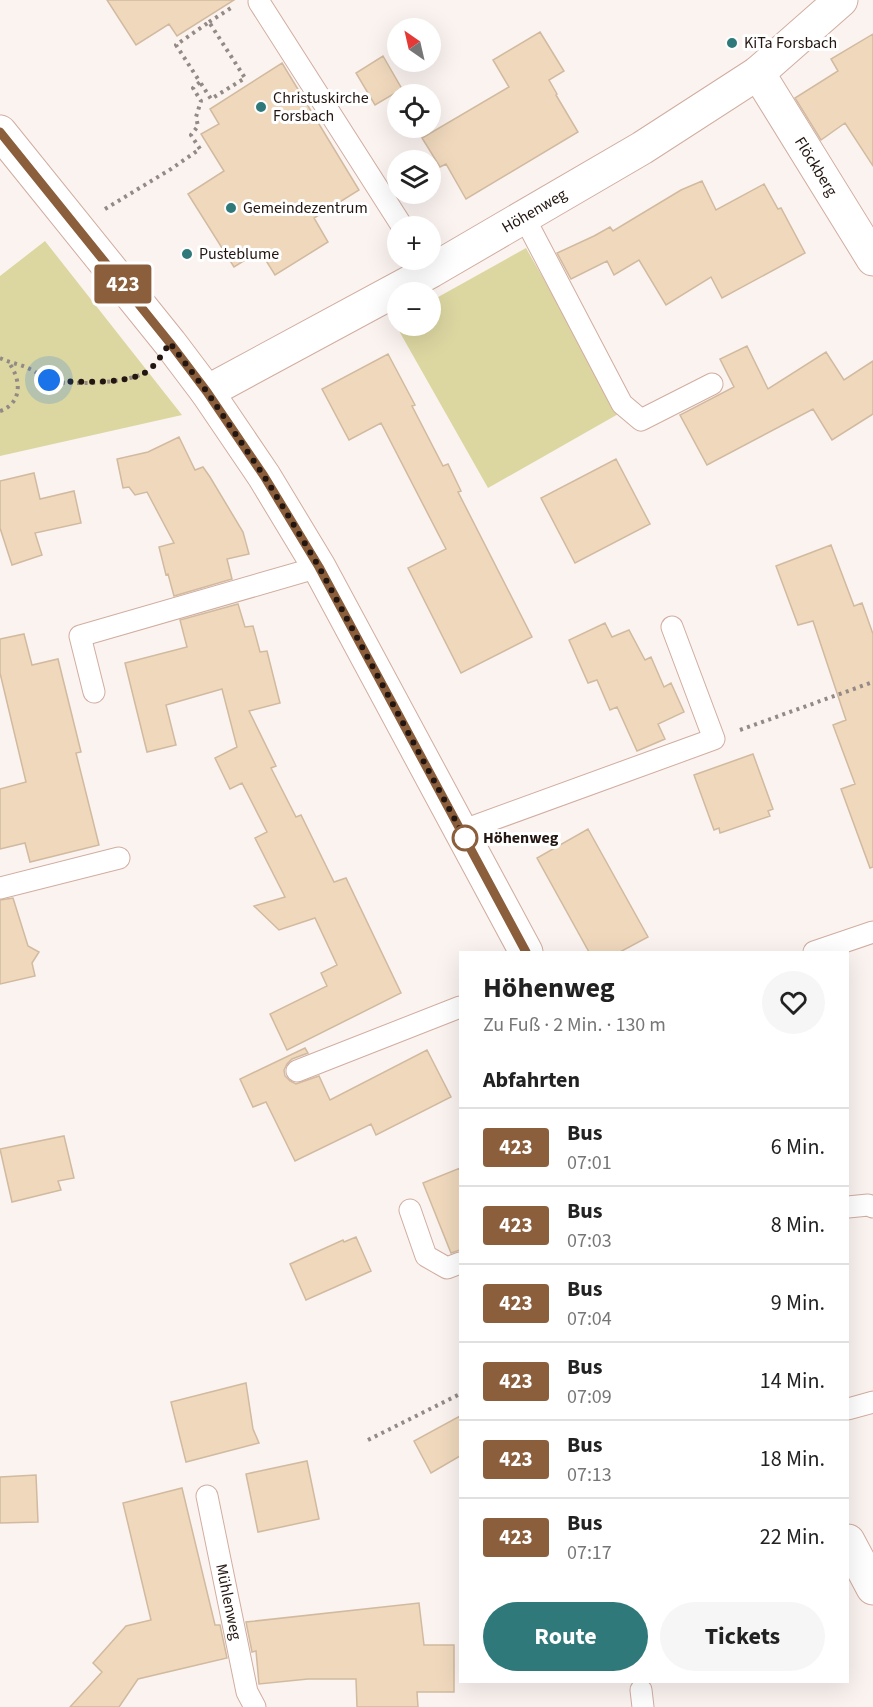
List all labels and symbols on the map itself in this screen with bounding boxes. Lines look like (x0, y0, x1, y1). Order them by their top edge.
north arrow (387, 18, 441, 72)
place label: KiTa Forsbach (744, 32, 837, 54)
marker: KiTa Forsbach (725, 36, 739, 50)
place label: Christuskirche Forsbach (273, 87, 369, 127)
marker: Christuskirche Forsbach (254, 100, 268, 114)
street label: Flöckberg (789, 133, 843, 200)
street label: Höhenweg (498, 183, 571, 238)
place label: Gemeindezentrum (243, 197, 368, 219)
marker: Gemeindezentrum (224, 201, 238, 215)
place label: Pusteblume (199, 243, 279, 265)
marker: Pusteblume (180, 247, 194, 261)
line badge: 423 (88, 264, 158, 304)
your location (34, 365, 64, 395)
marker: Höhenweg (452, 825, 478, 851)
place label: Höhenweg (483, 827, 559, 849)
street label: Mühlenweg (210, 1562, 247, 1642)

